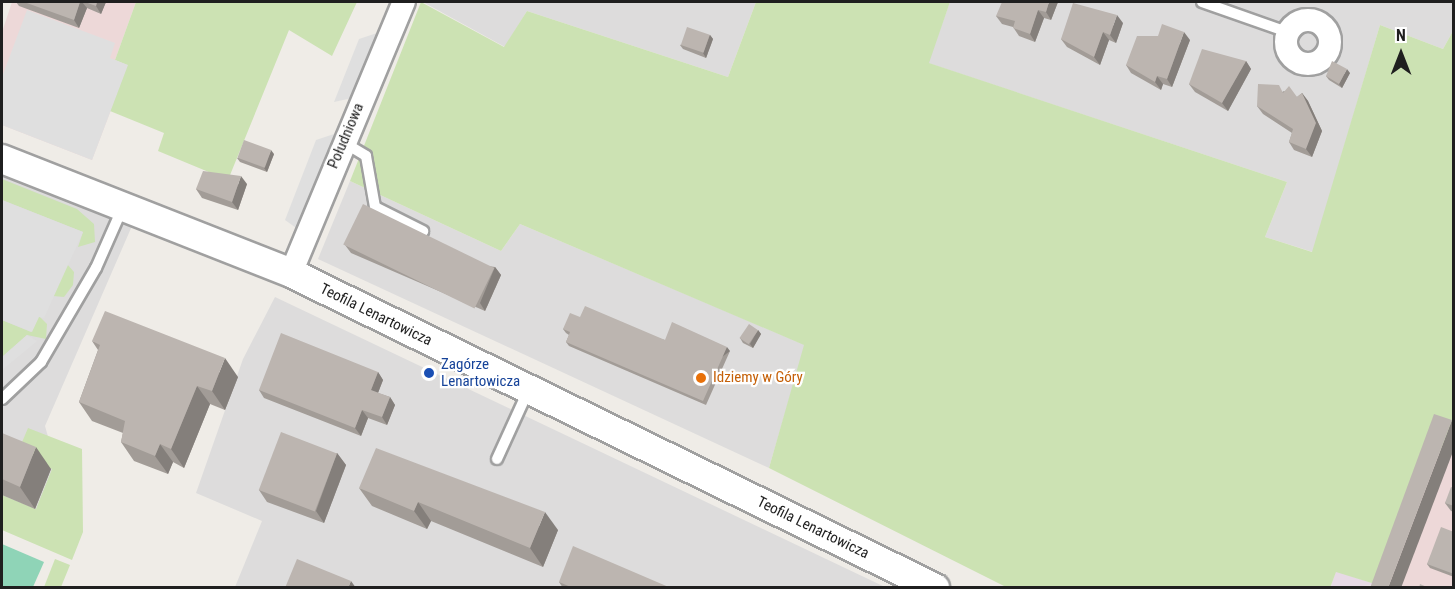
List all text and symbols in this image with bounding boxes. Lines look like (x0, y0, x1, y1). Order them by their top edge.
north arrow (1371, 24, 1431, 84)
text: N (1396, 26, 1406, 45)
street label: Południowa (324, 101, 368, 171)
street label: Teofila Lenartowicza (317, 280, 435, 350)
place label: Zagórze Lenartowicza (441, 355, 520, 390)
marker: Zagórze Lenartowicza (422, 366, 436, 380)
place label: Idziemy w Góry (713, 369, 803, 387)
marker: Idziemy w Góry (694, 371, 708, 385)
street label: Teofila Lenartowicza (754, 493, 872, 563)

